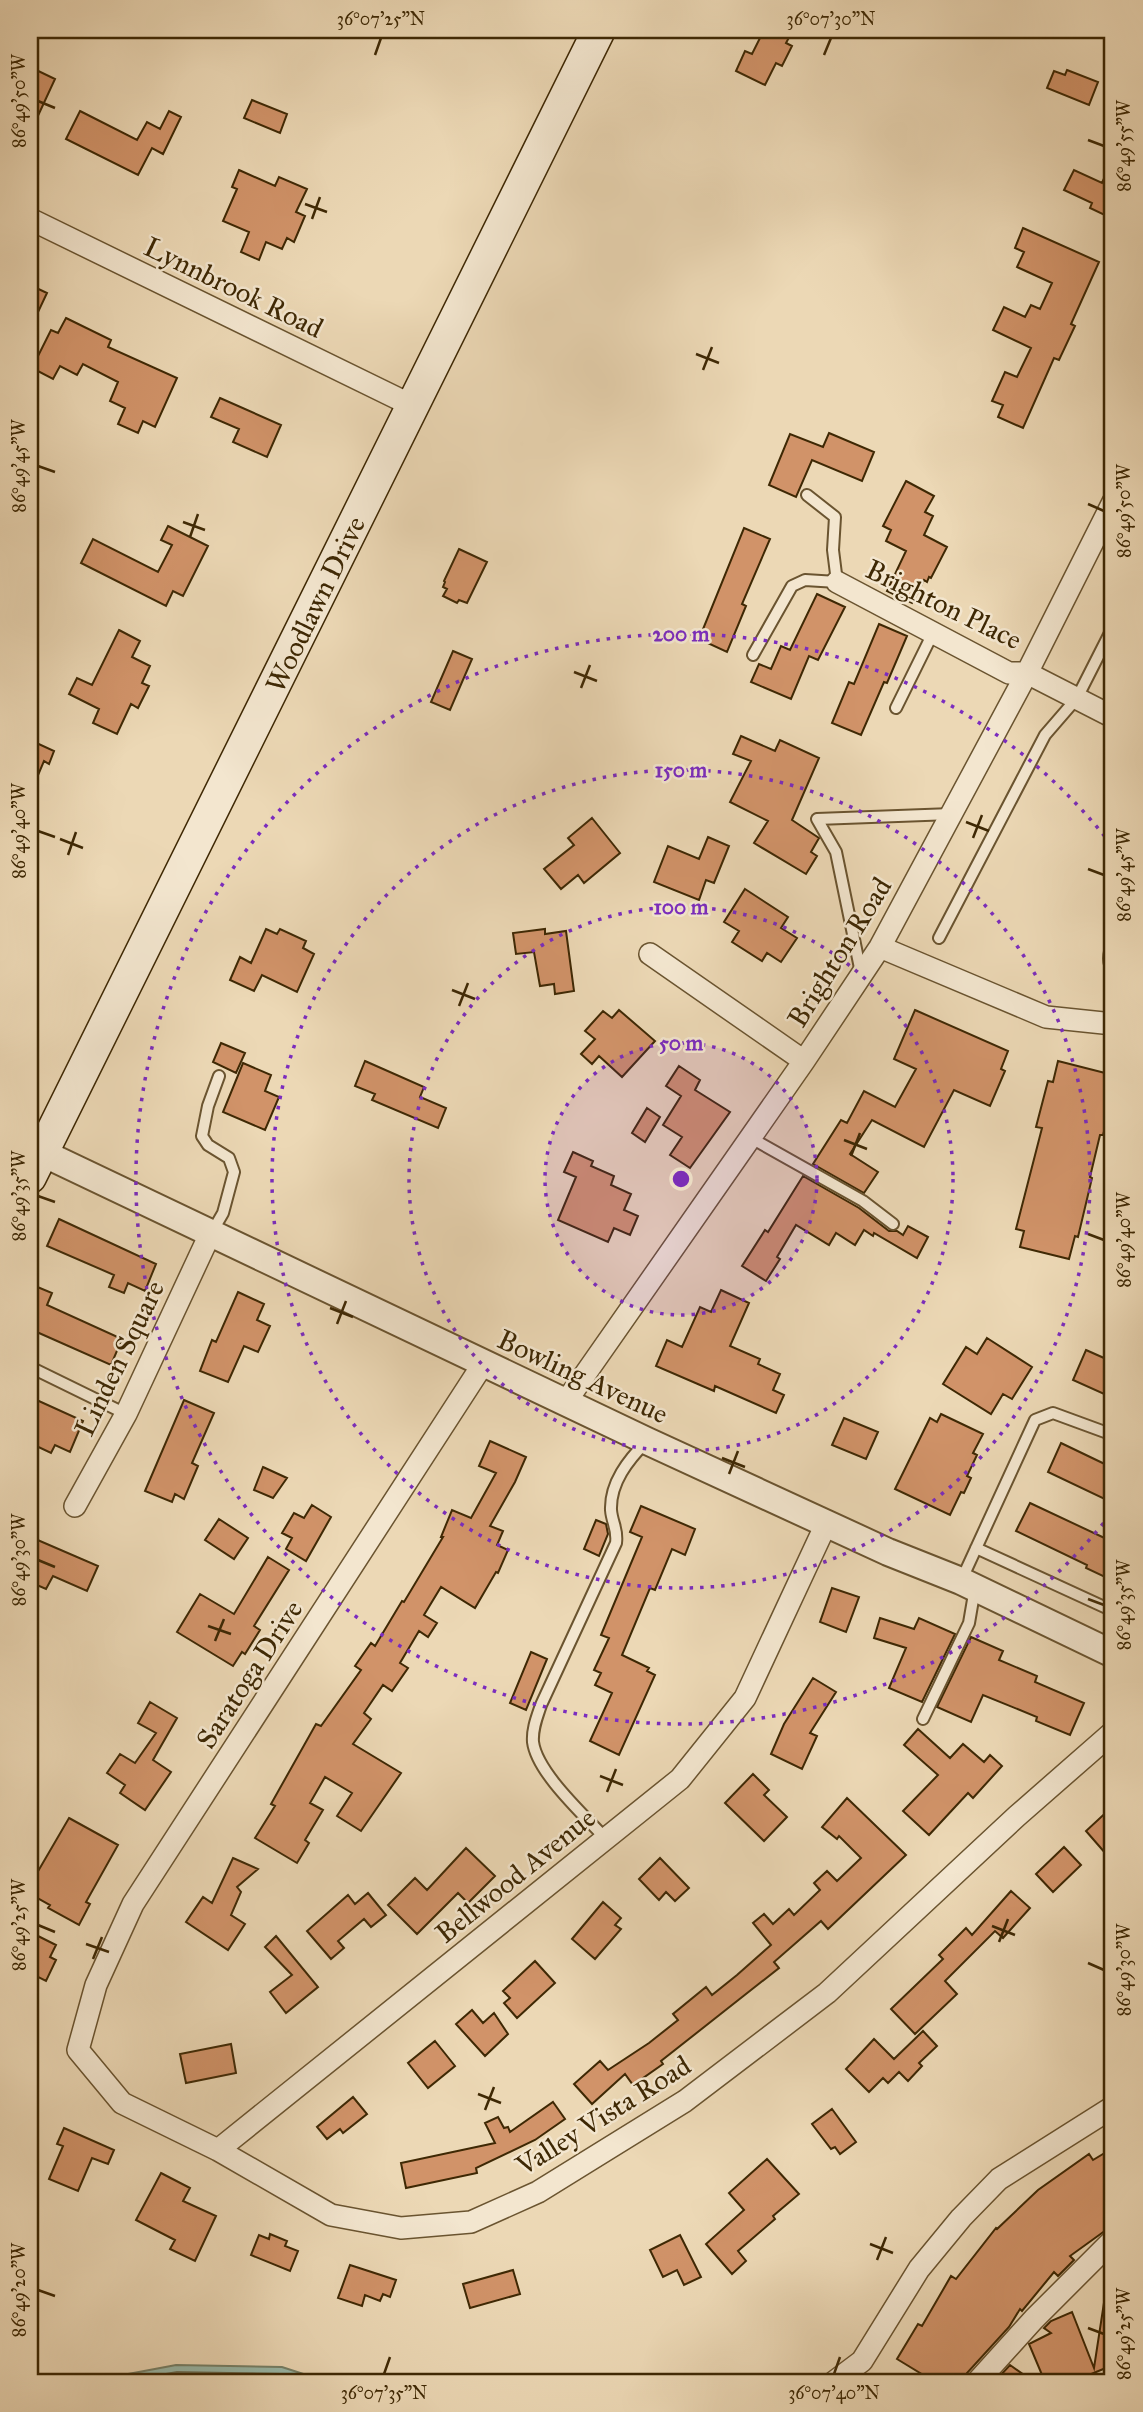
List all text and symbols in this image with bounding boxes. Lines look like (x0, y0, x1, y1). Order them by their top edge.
text: 36°07'25"N (337, 8, 425, 30)
text: 36°07'30"N (787, 8, 875, 30)
text: 86°49'50"W (8, 53, 30, 148)
text: 86°49'55"W (1113, 99, 1135, 192)
street label: Lynnbrook Road (139, 229, 329, 346)
text: 86°49'45"W (8, 418, 30, 513)
text: 86°49'50"W (1113, 463, 1135, 558)
street label: Woodlawn Drive (258, 510, 373, 698)
street label: Brighton Place (860, 552, 1028, 657)
text: 200 m (653, 621, 710, 647)
text: 150 m (655, 757, 707, 783)
text: 86°49'40"W (8, 782, 30, 879)
text: 86°49'45"W (1113, 827, 1135, 922)
street label: Brighton Road (779, 871, 899, 1034)
text: 100 m (654, 894, 709, 920)
text: 50 m (659, 1030, 703, 1056)
text: 86°49'35"W (8, 1150, 30, 1241)
centre of rings (669, 1167, 693, 1191)
text: 86°49'40"W (1113, 1191, 1135, 1288)
street label: Linden Square (67, 1275, 172, 1442)
street label: Bowling Avenue (492, 1322, 674, 1431)
text: 86°49'30"W (8, 1513, 30, 1606)
text: 86°49'35"W (1113, 1559, 1135, 1650)
street label: Saratoga Drive (188, 1593, 310, 1755)
street label: Bellwood Avenue (428, 1800, 602, 1951)
text: 86°49'25"W (8, 1878, 30, 1971)
text: 86°49'30"W (1113, 1923, 1135, 2016)
street label: Valley Vista Road (508, 2048, 697, 2184)
text: 86°49'20"W (8, 2242, 30, 2337)
text: 86°49'25"W (1113, 2287, 1135, 2380)
text: 36°07'35"N (341, 2382, 427, 2404)
text: 36°07'40"N (788, 2382, 880, 2404)

